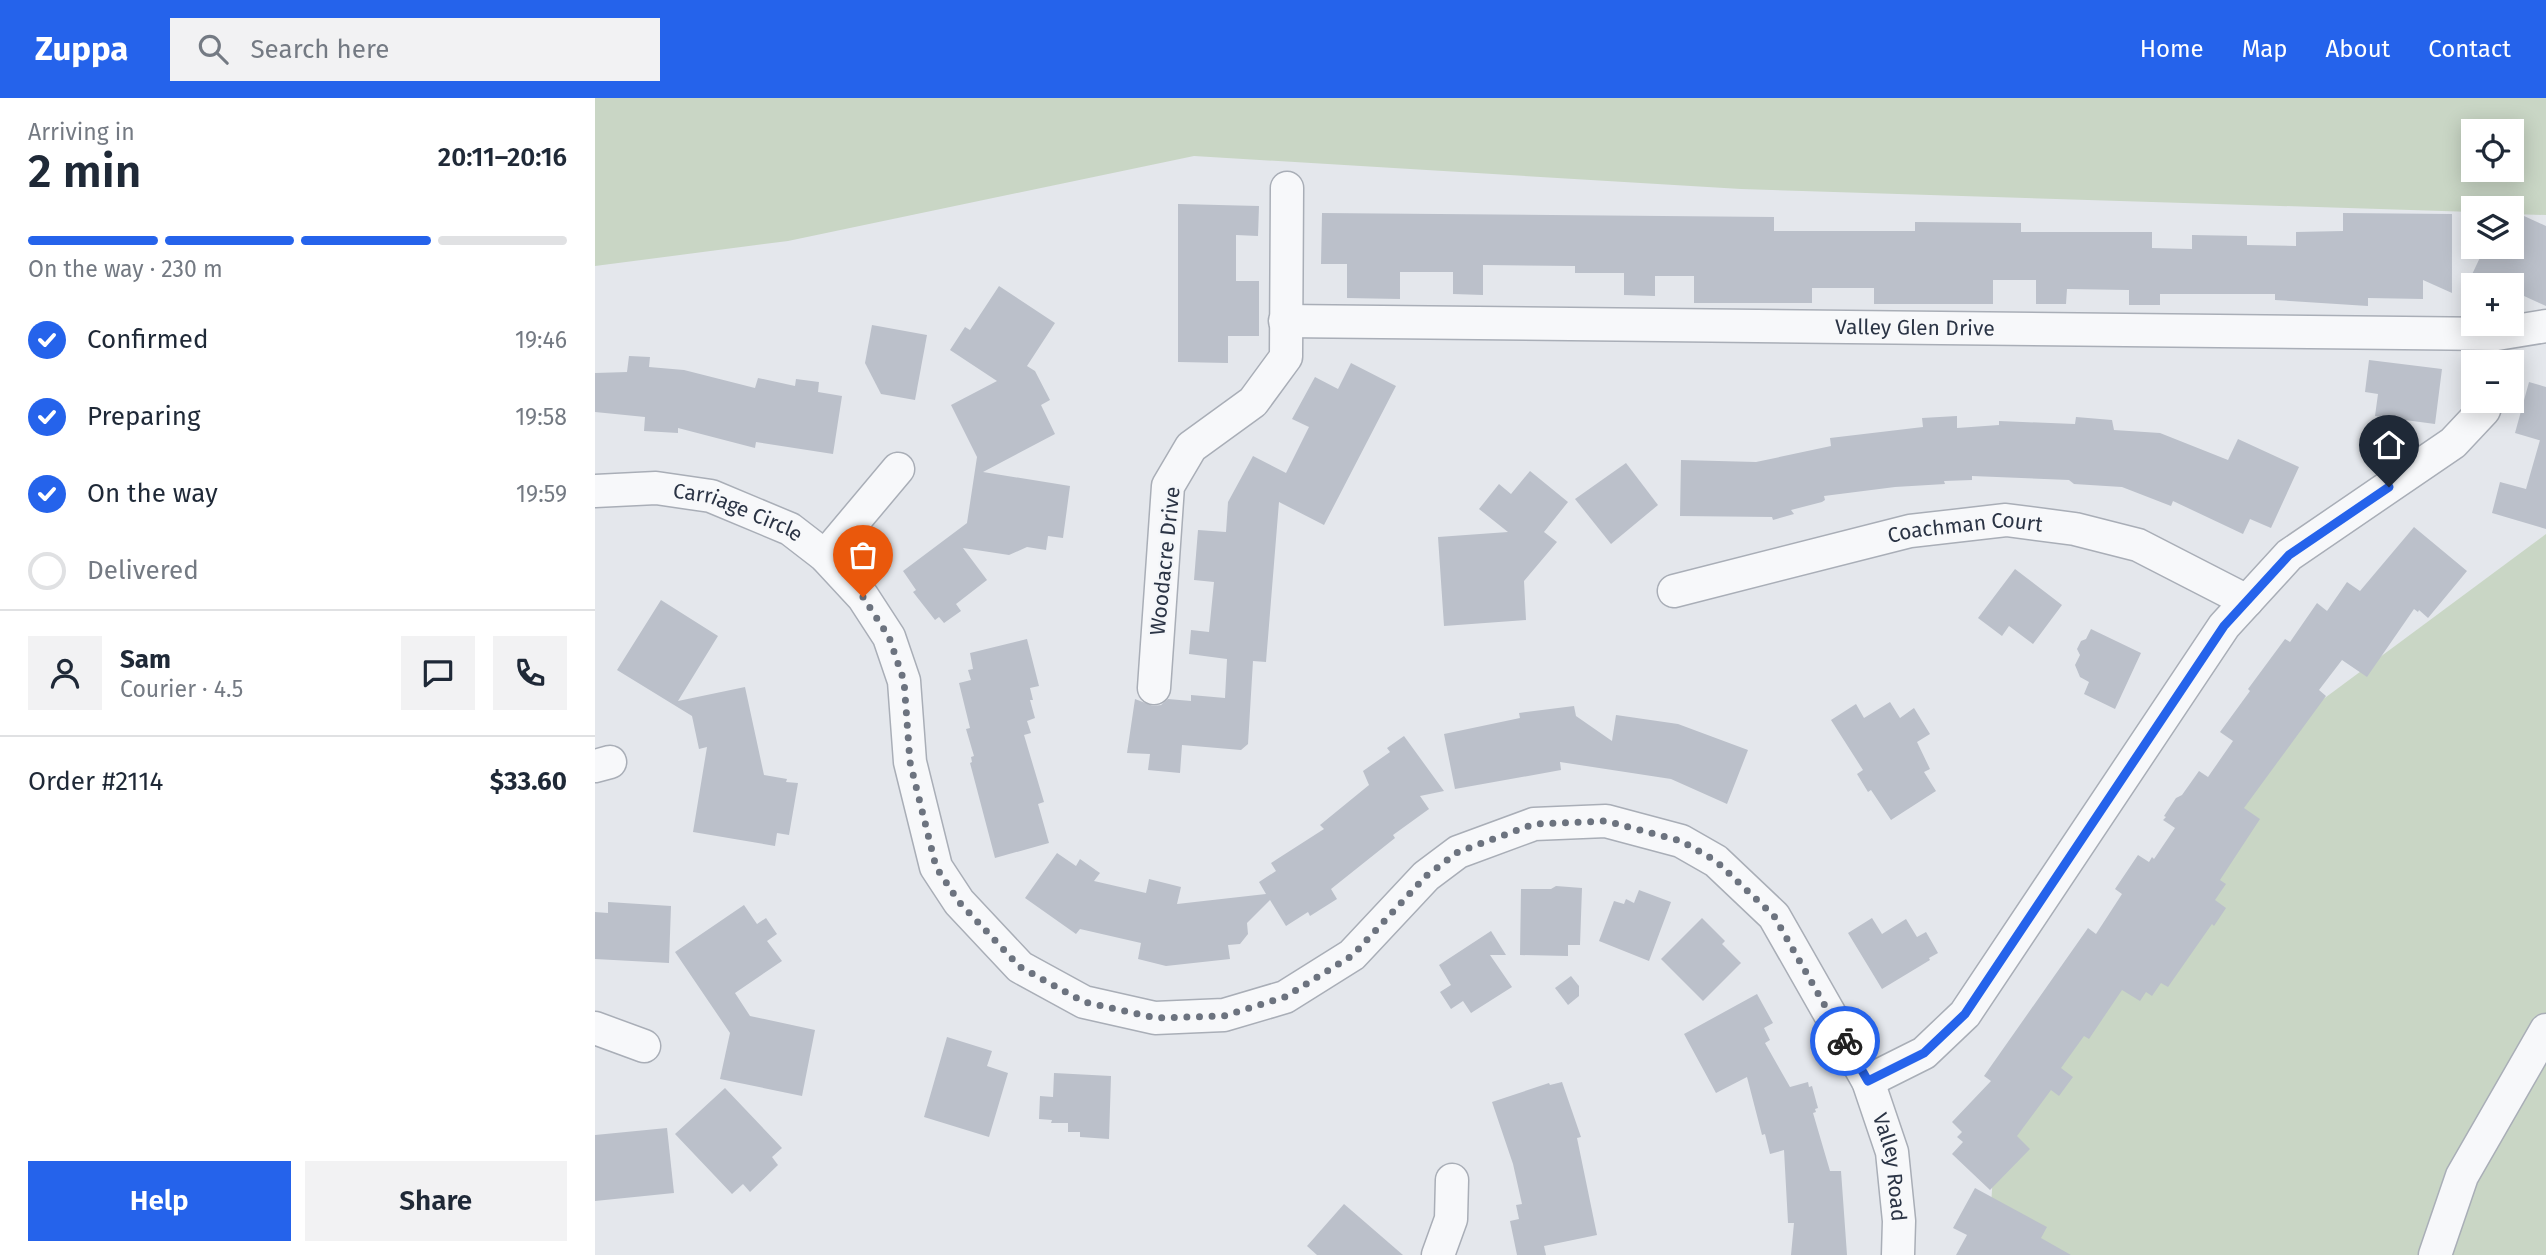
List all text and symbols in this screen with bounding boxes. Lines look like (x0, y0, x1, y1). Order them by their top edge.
search box (170, 18, 660, 81)
text: Zuppa (35, 29, 128, 69)
icon: search (194, 30, 232, 68)
text: Search here (250, 34, 389, 65)
text: Home (2140, 35, 2204, 63)
text: Map (2242, 35, 2288, 63)
text: About (2326, 35, 2390, 63)
text: Contact (2428, 35, 2511, 63)
text: Arriving in (28, 118, 135, 146)
map controls (2461, 119, 2524, 413)
button: locate (2461, 119, 2524, 182)
text: 20:11–20:16 (438, 142, 567, 173)
text: 2 min (28, 144, 141, 199)
button: layers (2461, 196, 2524, 259)
text: On the way · 230 m (28, 255, 223, 283)
button: + (2461, 273, 2524, 336)
street label: Valley Glen Drive (1835, 314, 1995, 342)
icon: check (28, 321, 66, 359)
text: Confirmed (87, 324, 208, 355)
text: 19:46 (515, 326, 567, 354)
button: − (2461, 350, 2524, 413)
icon: check (28, 398, 66, 436)
text: Preparing (87, 401, 200, 432)
text: 19:58 (515, 403, 567, 431)
pin (2359, 415, 2419, 487)
icon: home (2370, 426, 2408, 464)
icon: check (28, 475, 66, 513)
text: On the way (87, 478, 218, 509)
street label: Carriage Circle (671, 478, 808, 547)
text: 19:59 (516, 480, 567, 508)
street label: Woodacre Drive (1144, 485, 1186, 637)
street label: Coachman Court (1885, 507, 2045, 549)
pin (833, 525, 893, 597)
icon: bag (844, 536, 882, 574)
text: Delivered (87, 555, 199, 586)
button: person (28, 636, 102, 710)
button: chat (401, 636, 475, 710)
button: phone (493, 636, 567, 710)
text: Sam (120, 644, 171, 675)
text: Courier · 4.5 (120, 675, 243, 703)
text: Order #2114 (28, 766, 163, 797)
text: $33.60 (490, 766, 567, 797)
courier (1810, 1006, 1880, 1076)
icon: bike (1826, 1022, 1864, 1060)
street label: Valley Road (1867, 1109, 1912, 1223)
button: Help (28, 1161, 291, 1241)
button: Share (305, 1161, 567, 1241)

